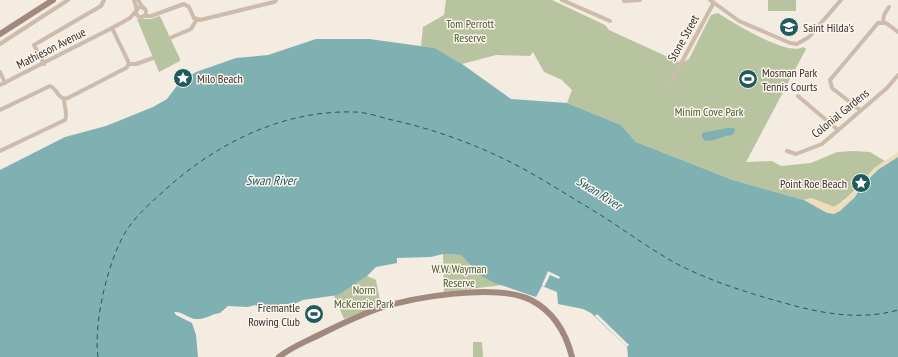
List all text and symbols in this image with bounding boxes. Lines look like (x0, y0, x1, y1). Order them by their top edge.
street label: Stone Street (664, 11, 702, 64)
park label: Tom Perrott Reserve (446, 16, 495, 45)
school or university icon: Saint Hilda's (778, 16, 800, 38)
place label: Saint Hilda's (803, 20, 854, 35)
street label: Mathieson Avenue (14, 24, 88, 72)
place label: Mosman Park Tennis Courts (762, 65, 817, 94)
place icon: Milo Beach (172, 67, 194, 89)
sports icon: Mosman Park Tennis Courts (737, 68, 759, 90)
place label: Milo Beach (197, 71, 243, 86)
street label: Colonial Gardens (808, 85, 872, 141)
park label: Minim Cove Park (675, 104, 744, 119)
water label: Swan River (246, 172, 298, 189)
place icon: Point Roe Beach (850, 172, 872, 194)
water label: Swan River (573, 173, 627, 215)
place label: Point Roe Beach (780, 176, 847, 191)
park label: W.W. Wayman Reserve (431, 261, 487, 290)
park label: Norm McKenzie Park (334, 282, 394, 311)
place label: Fremantle Rowing Club (248, 300, 300, 329)
sports icon: Fremantle Rowing Club (303, 303, 325, 325)

